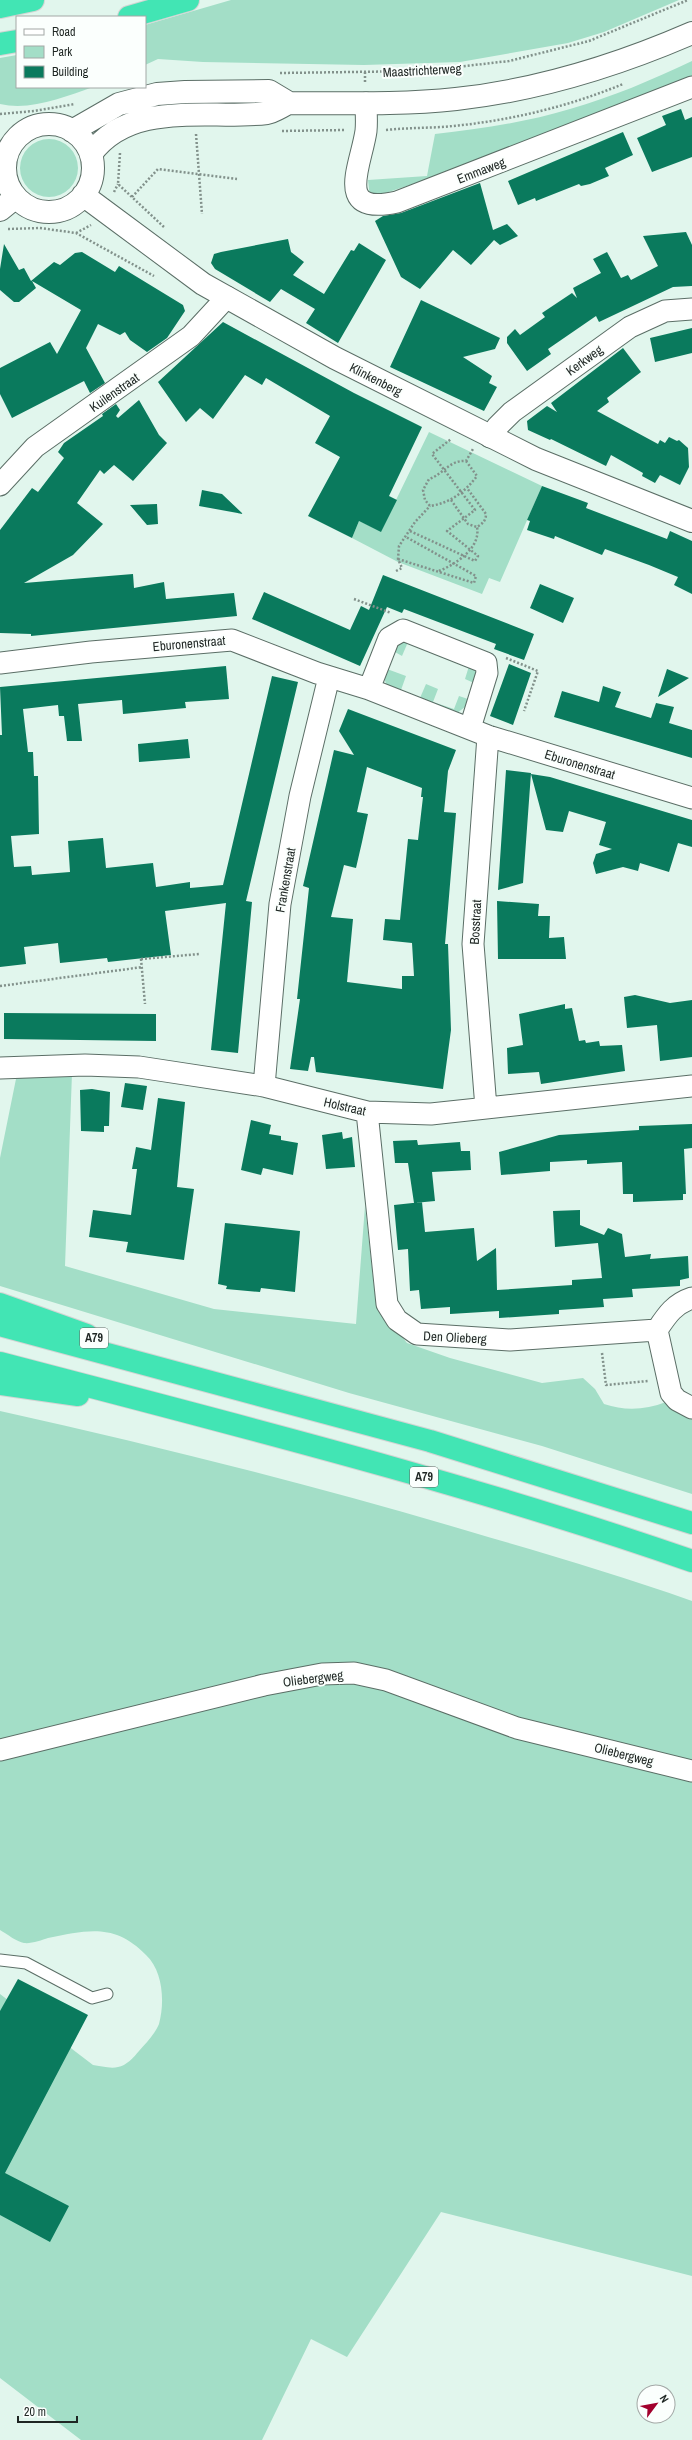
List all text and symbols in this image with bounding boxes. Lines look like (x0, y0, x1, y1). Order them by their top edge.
legend (16, 16, 146, 88)
text: Road (52, 24, 76, 40)
text: Park (52, 44, 72, 60)
street label: Maastrichterweg (382, 60, 462, 81)
text: Building (52, 64, 89, 80)
street label: Emmaweg (455, 153, 508, 187)
street label: Kerkweg (563, 341, 606, 379)
street label: Klinkenberg (347, 359, 405, 400)
street label: Kuilenstraat (86, 369, 142, 416)
street label: Eburonenstraat (152, 632, 226, 655)
street label: Eburonenstraat (543, 746, 617, 783)
street label: Frankenstraat (271, 846, 300, 914)
street label: Bosstraat (466, 899, 485, 945)
street label: Holstraat (322, 1093, 368, 1120)
street label: Den Olieberg (423, 1327, 487, 1348)
road number: A79 (80, 1328, 108, 1348)
road number: A79 (410, 1467, 438, 1487)
street label: Oliebergweg (282, 1666, 344, 1691)
street label: Oliebergweg (593, 1739, 655, 1770)
north arrow (636, 2384, 676, 2424)
text: N (657, 2392, 672, 2405)
scale bar (18, 2398, 77, 2424)
text: 20 m (24, 2404, 46, 2420)

